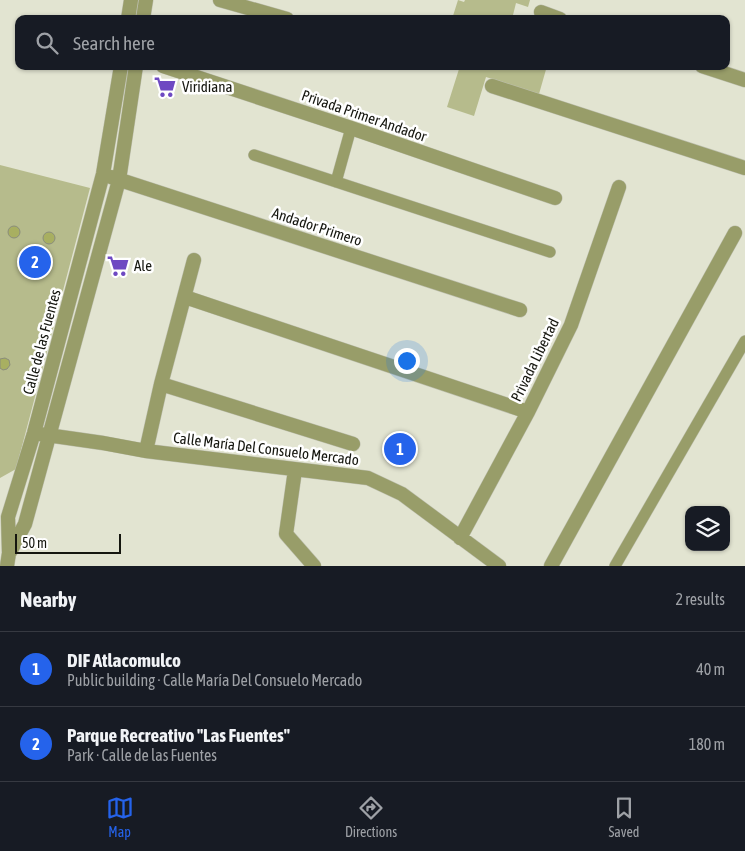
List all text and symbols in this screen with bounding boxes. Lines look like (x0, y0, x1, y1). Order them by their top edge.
search box (15, 15, 730, 70)
icon: search (33, 29, 61, 57)
text: Search here (73, 32, 155, 54)
supermarket icon: Viridiana (152, 74, 178, 100)
place label: Viridiana (182, 78, 232, 95)
street label: Privada Primer Andador (299, 86, 429, 145)
street label: Andador Primero (270, 204, 364, 249)
pin: 2 (19, 243, 51, 281)
supermarket icon: Ale (105, 253, 131, 279)
place label: Ale (134, 257, 152, 274)
street label: Calle de las Fuentes (19, 287, 64, 396)
street label: Privada Libertad (507, 316, 562, 404)
your location (394, 348, 420, 374)
street label: Calle María Del Consuelo Mercado (172, 429, 360, 468)
pin: 1 (384, 430, 416, 468)
map controls (685, 506, 730, 551)
button: layers (685, 506, 730, 551)
scale bar (15, 531, 121, 554)
text: 50 m (22, 535, 47, 551)
text: Nearby (20, 587, 76, 611)
text: 2 results (675, 590, 725, 608)
text: DIF Atlacomulco (67, 649, 181, 671)
text: 1 (32, 660, 40, 678)
text: 40 m (696, 660, 725, 678)
text: Public building · Calle María Del Consuelo Mercado (67, 671, 362, 689)
text: Parque Recreativo "Las Fuentes" (67, 724, 290, 746)
text: 2 (32, 735, 40, 753)
text: 180 m (689, 735, 725, 753)
text: Park · Calle de las Fuentes (67, 746, 217, 764)
tab: Map (106, 794, 134, 840)
tab: Directions (345, 794, 397, 840)
tab: Saved (608, 794, 639, 840)

